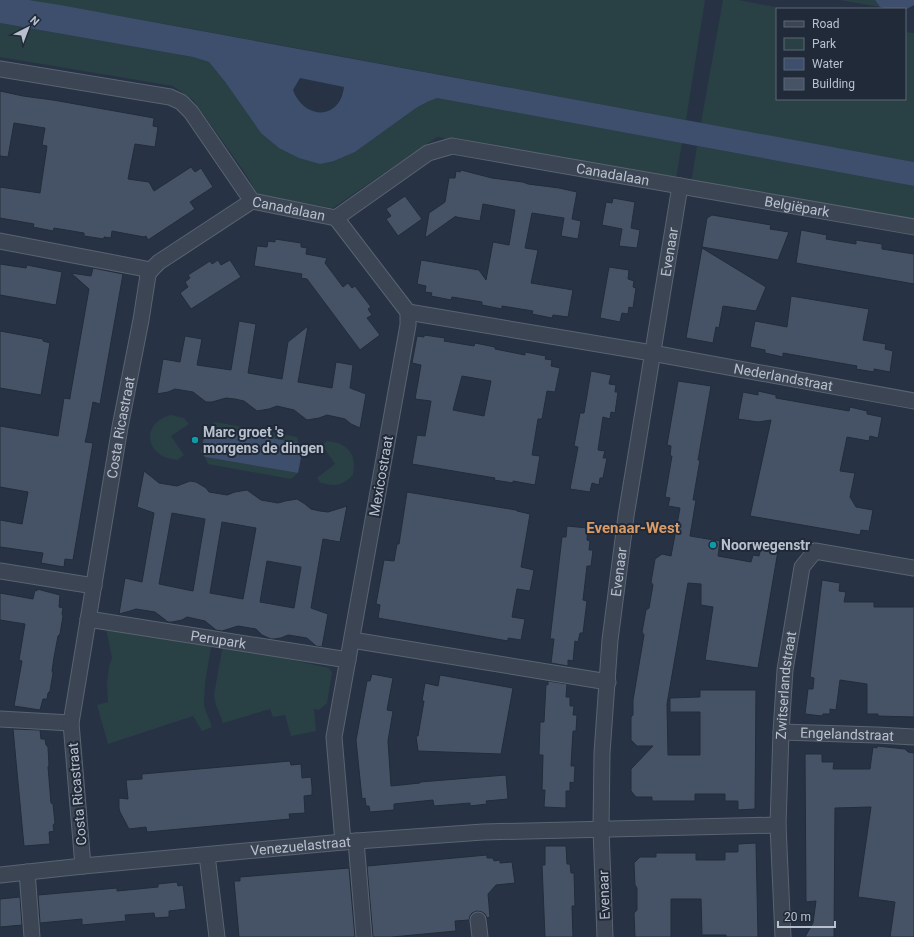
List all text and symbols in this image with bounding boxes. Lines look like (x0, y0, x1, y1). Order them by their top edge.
north arrow (8, 8, 48, 48)
legend (776, 8, 906, 100)
text: N (27, 14, 42, 29)
text: Road (812, 17, 840, 31)
text: Park (812, 37, 837, 51)
text: Water (812, 57, 843, 71)
text: Building (812, 77, 855, 91)
street label: Canadalaan (575, 160, 651, 188)
street label: Canadalaan (251, 193, 327, 224)
street label: Belgiëpark (763, 193, 832, 220)
street label: Evenaar (657, 226, 681, 278)
street label: Nederlandstraat (733, 360, 835, 394)
street label: Costa Ricastraat (104, 375, 138, 480)
place label: Marc groet 's morgens de dingen (203, 424, 324, 456)
street label: Mexicostraat (366, 434, 396, 517)
marker: Marc groet 's morgens de dingen (190, 435, 200, 445)
district label: Evenaar-West (586, 519, 680, 537)
place label: Noorwegenstr (721, 537, 810, 553)
marker: Noorwegenstr (708, 540, 718, 550)
street label: Evenaar (608, 546, 630, 598)
street label: Perupark (189, 627, 248, 652)
street label: Zwitserlandstraat (773, 630, 799, 740)
street label: Engelandstraat (800, 725, 895, 744)
street label: Costa Ricastraat (65, 742, 89, 846)
street label: Venezuelastraat (250, 833, 352, 859)
street label: Evenaar (595, 870, 613, 920)
scale bar (778, 903, 835, 929)
text: 20 m (784, 910, 811, 924)

